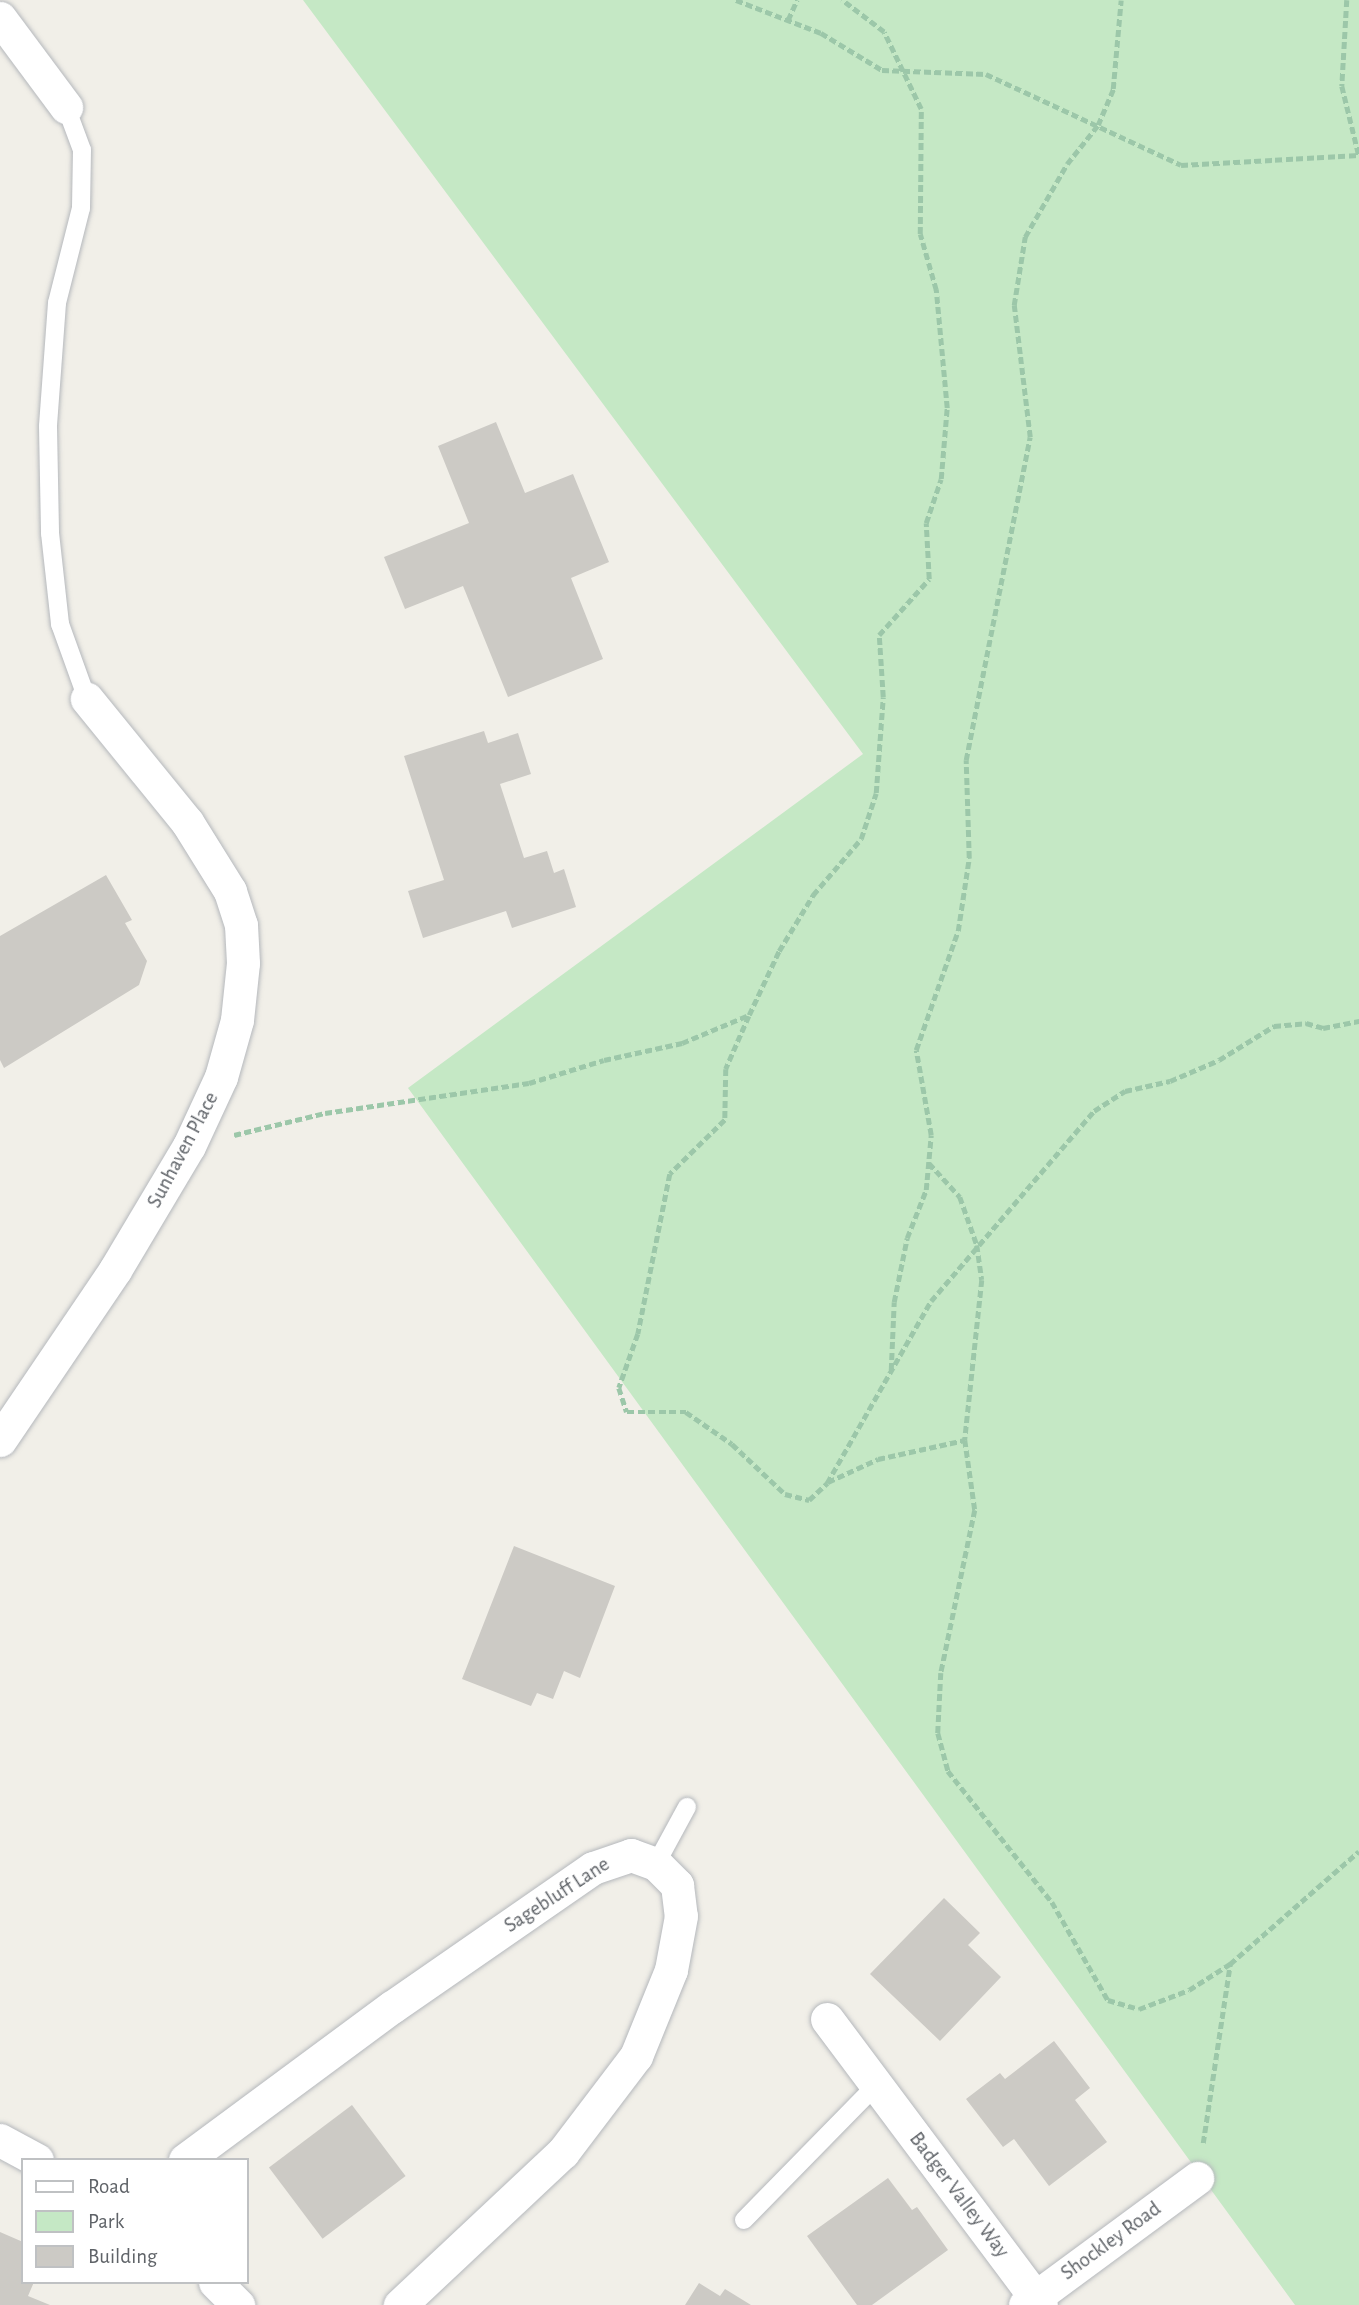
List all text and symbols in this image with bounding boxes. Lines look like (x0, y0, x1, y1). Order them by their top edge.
street label: Sunhaven Place (142, 1088, 224, 1212)
street label: Sagebluff Lane (500, 1852, 614, 1938)
street label: Badger Valley Way (904, 2127, 1014, 2263)
legend (21, 2158, 248, 2284)
text: Road (88, 2176, 130, 2197)
street label: Shockley Road (1056, 2196, 1166, 2286)
text: Park (88, 2211, 124, 2232)
text: Building (88, 2246, 157, 2267)

